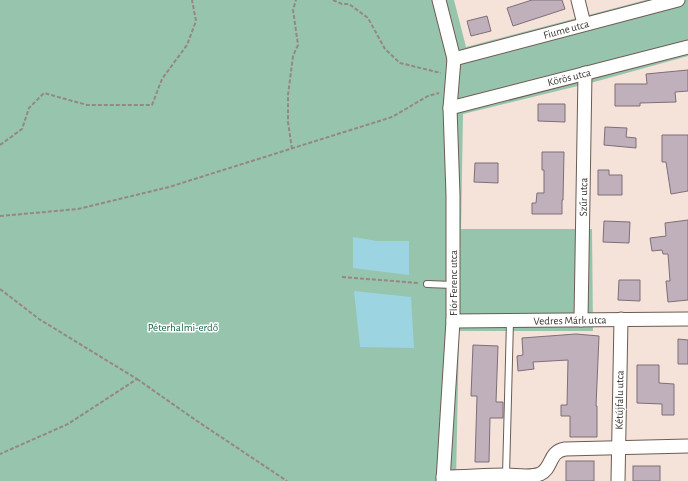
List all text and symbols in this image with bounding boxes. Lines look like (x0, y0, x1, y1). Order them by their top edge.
street label: Fiume utca (542, 18, 590, 41)
street label: Körös utca (546, 67, 592, 88)
street label: Szűr utca (578, 178, 589, 216)
street label: Flór Ferenc utca (448, 250, 459, 316)
street label: Vedres Márk utca (533, 314, 607, 327)
park label: Péterhalmi-erdő (148, 322, 218, 333)
street label: Kétújfalu utca (613, 370, 626, 430)

